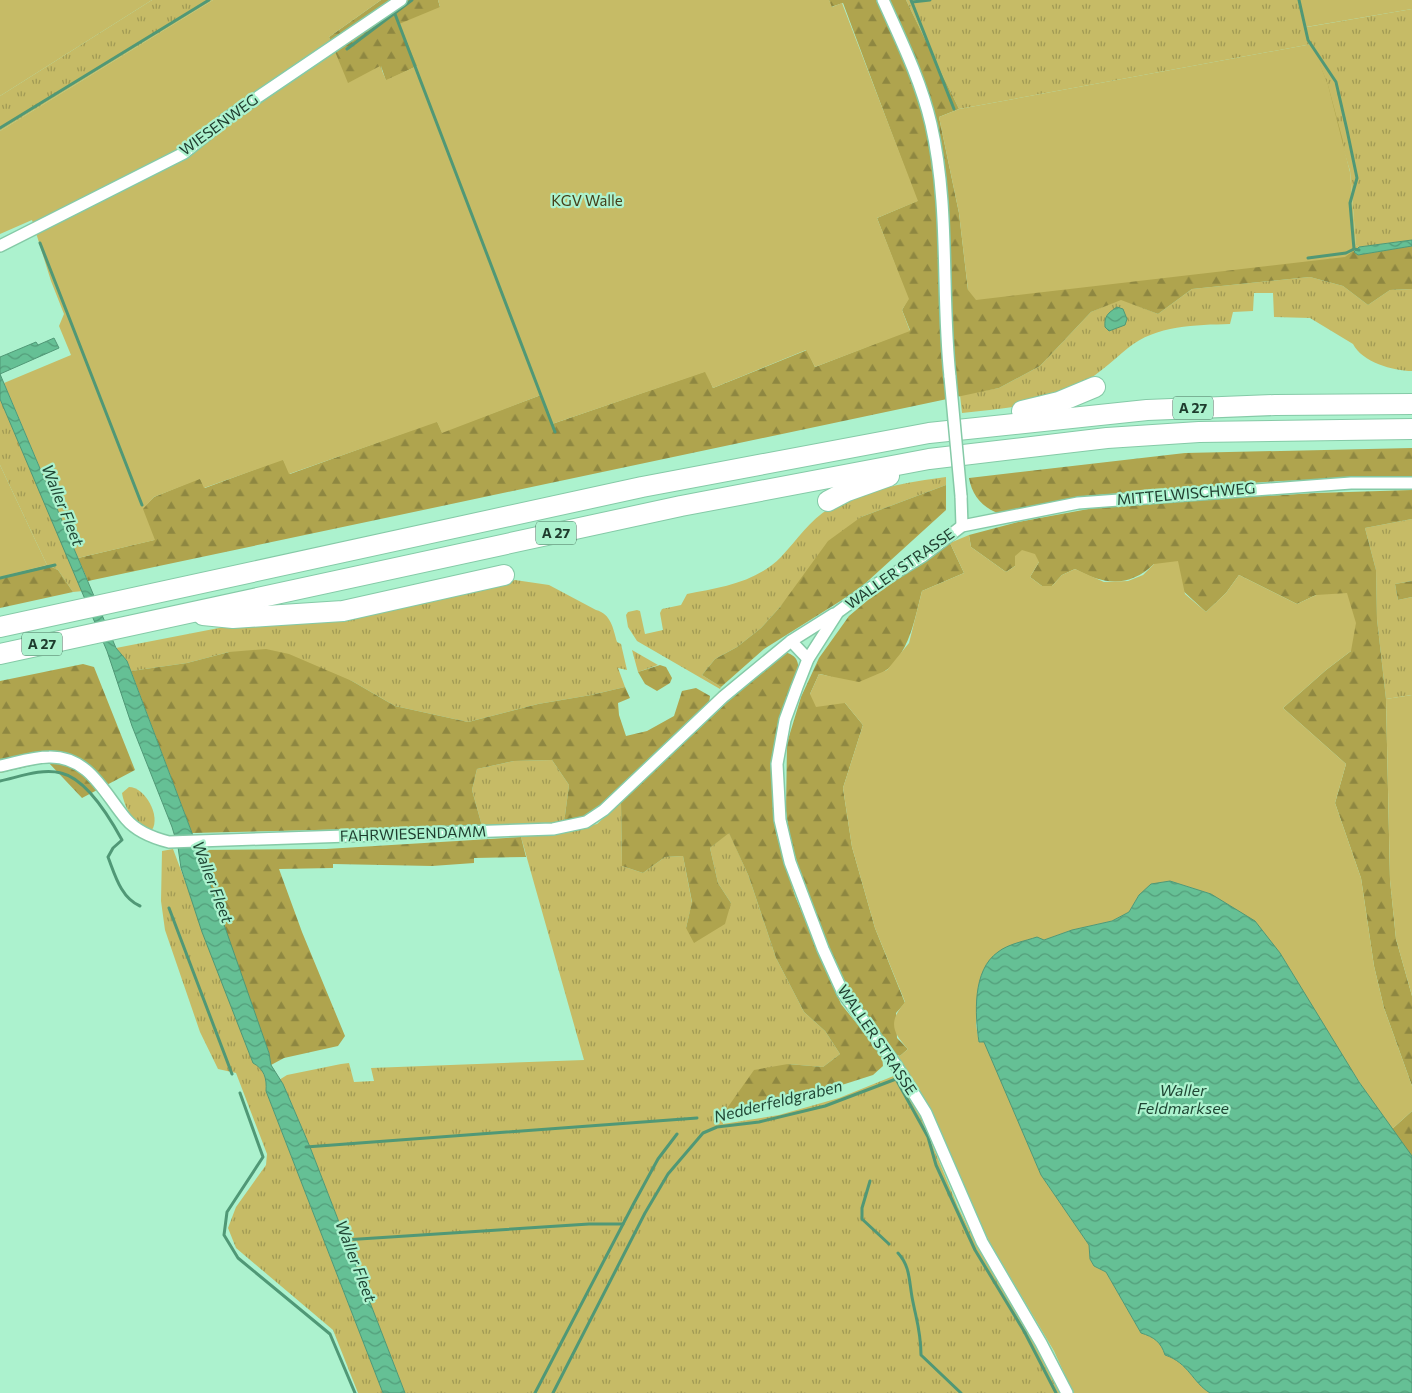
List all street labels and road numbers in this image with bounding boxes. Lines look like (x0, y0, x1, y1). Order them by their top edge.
street label: WIESENWEG (176, 90, 261, 159)
road number: A 27 (1173, 396, 1213, 419)
street label: MITTELWISCHWEG (1116, 478, 1256, 508)
road number: A 27 (536, 522, 576, 544)
street label: WALLER STRASSE (842, 524, 957, 612)
road number: A 27 (22, 633, 62, 656)
street label: FAHRWIESENDAMM (339, 821, 486, 845)
street label: WALLER STRASSE (834, 981, 921, 1098)

